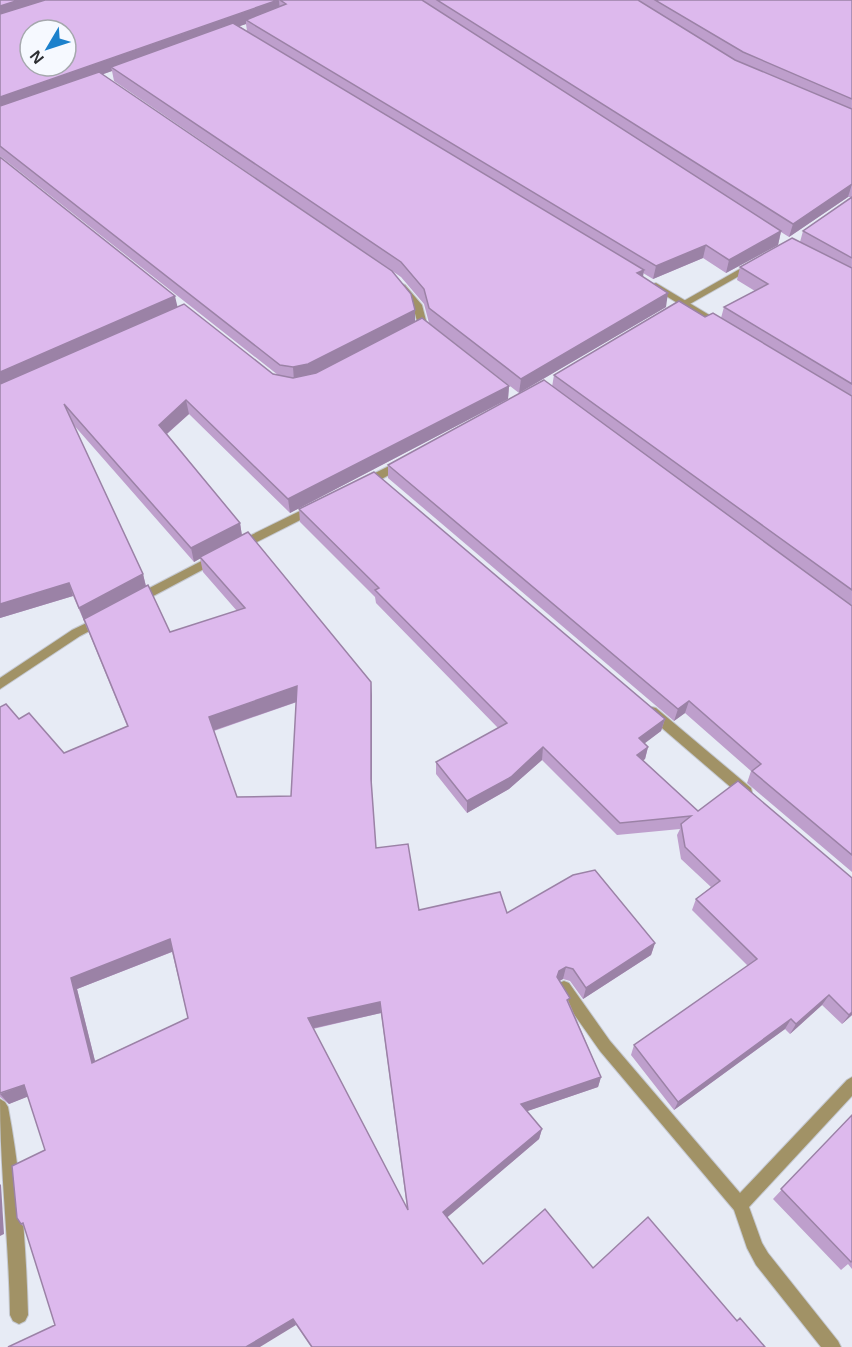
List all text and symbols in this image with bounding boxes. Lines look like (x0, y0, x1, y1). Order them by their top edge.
north arrow (18, 18, 78, 78)
text: N (26, 47, 47, 67)

